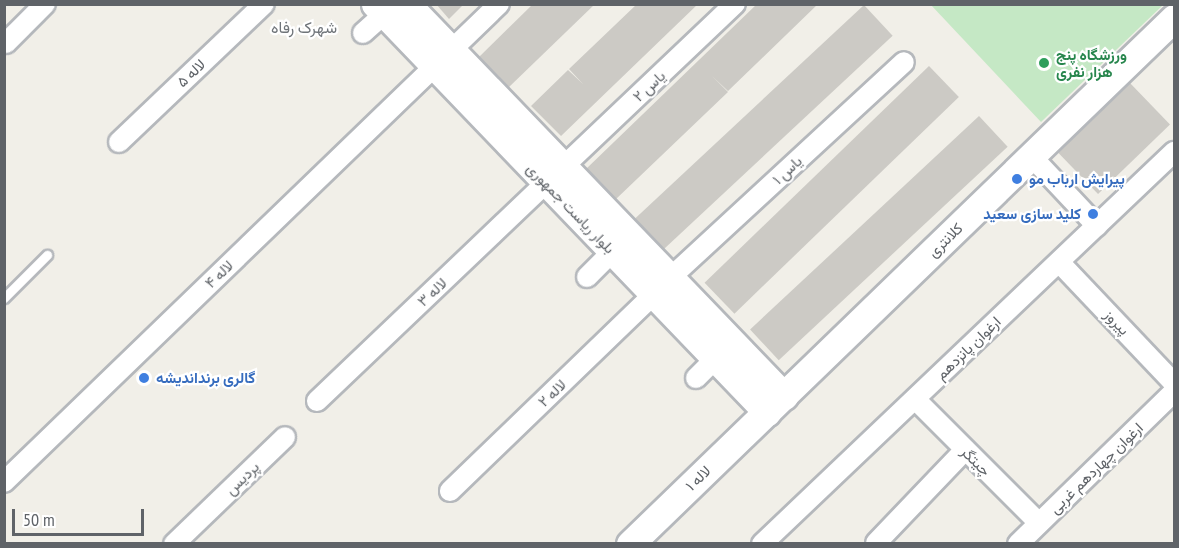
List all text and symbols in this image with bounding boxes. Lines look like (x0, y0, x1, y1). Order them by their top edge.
district label: شهرک رفاه (271, 17, 337, 37)
place label: ورزشگاه پنج هزار نفری (1056, 45, 1127, 80)
street label: لاله ۵ (173, 55, 209, 91)
marker: ورزشگاه پنج هزار نفری (1037, 56, 1051, 70)
street label: یاس ۲ (629, 67, 669, 105)
street label: یاس ۱ (768, 152, 806, 188)
street label: بلوار ریاست جمهوری (523, 159, 619, 257)
place label: پیرایش ارباب مو (1029, 170, 1125, 188)
marker: پیرایش ارباب مو (1010, 172, 1024, 186)
place label: کلید سازی سعید (983, 205, 1081, 223)
marker: کلید سازی سعید (1086, 207, 1100, 221)
street label: کلانتری (924, 219, 966, 261)
street label: لاله ۴ (201, 256, 237, 292)
street label: لاله ۳ (414, 274, 450, 310)
street label: پیروز (1101, 305, 1133, 339)
street label: ارغوان پانزدهم (932, 313, 1004, 383)
place label: گالری برنداندیشه (156, 369, 255, 387)
marker: گالری برنداندیشه (137, 371, 151, 385)
street label: لاله ۲ (534, 376, 570, 410)
street label: ارغوان چهاردهم غربی (1045, 419, 1147, 517)
street label: چیتگر (957, 442, 995, 480)
street label: پردیس (221, 458, 263, 498)
street label: لاله ۱ (682, 462, 714, 494)
scale bar (15, 497, 147, 535)
text: 50 m (23, 508, 55, 531)

